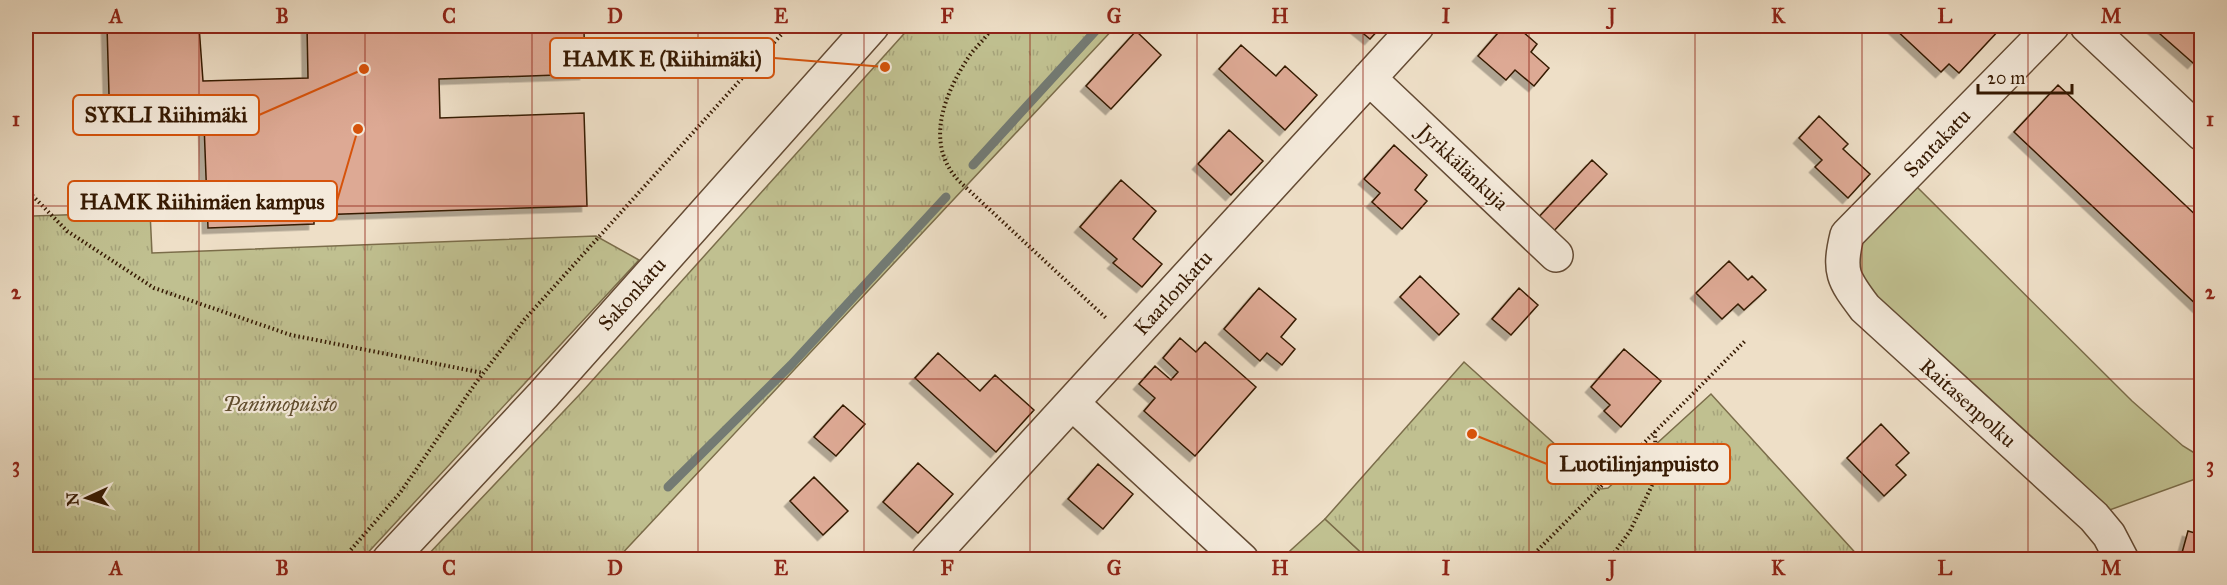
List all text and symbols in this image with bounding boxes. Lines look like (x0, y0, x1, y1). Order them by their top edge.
text: A (107, 4, 123, 28)
text: B (275, 4, 289, 28)
text: C (442, 4, 456, 28)
text: D (607, 4, 623, 28)
text: E (774, 4, 789, 28)
text: F (940, 4, 954, 28)
text: G (1107, 4, 1122, 28)
text: H (1271, 4, 1289, 28)
text: I (1442, 4, 1451, 28)
text: J (1605, 4, 1617, 30)
text: K (1771, 4, 1786, 28)
text: L (1938, 4, 1953, 28)
text: M (2101, 4, 2122, 28)
callout: HAMK E (Riihimäki) (550, 38, 774, 78)
text: HAMK E (Riihimäki) (562, 45, 762, 72)
scale bar (1978, 57, 2072, 95)
text: 20 m (1987, 67, 2025, 89)
callout: SYKLI Riihimäki (73, 95, 259, 135)
text: SYKLI Riihimäki (85, 101, 248, 128)
street label: Santakatu (1898, 103, 1976, 183)
text: 1 (12, 107, 20, 131)
text: 1 (2206, 107, 2214, 131)
street label: Jyrkkälänkuja (1411, 117, 1514, 216)
callout: HAMK Riihimäen kampus (68, 181, 337, 221)
text: HAMK Riihimäen kampus (79, 188, 325, 215)
street label: Kaarlonkatu (1128, 245, 1218, 341)
street label: Sakonkatu (592, 252, 672, 336)
text: 2 (11, 280, 22, 304)
text: 2 (2205, 280, 2216, 304)
street label: Raitasenpolku (1914, 353, 2022, 453)
park label: Panimopuisto (223, 391, 337, 417)
callout: Luotilinjanpuisto (1547, 444, 1730, 484)
text: Luotilinjanpuisto (1559, 450, 1719, 477)
text: 3 (12, 453, 20, 478)
text: 3 (2206, 453, 2214, 478)
north arrow (57, 468, 117, 528)
text: N (63, 491, 82, 506)
text: A (107, 556, 123, 580)
text: B (275, 556, 289, 580)
text: C (442, 556, 456, 580)
text: D (607, 556, 623, 580)
text: E (774, 556, 789, 580)
text: F (940, 556, 954, 580)
text: G (1107, 556, 1122, 580)
text: H (1271, 556, 1289, 580)
text: I (1442, 556, 1451, 580)
text: J (1605, 556, 1617, 582)
text: K (1771, 556, 1786, 580)
text: L (1938, 556, 1953, 580)
text: M (2101, 556, 2122, 580)

